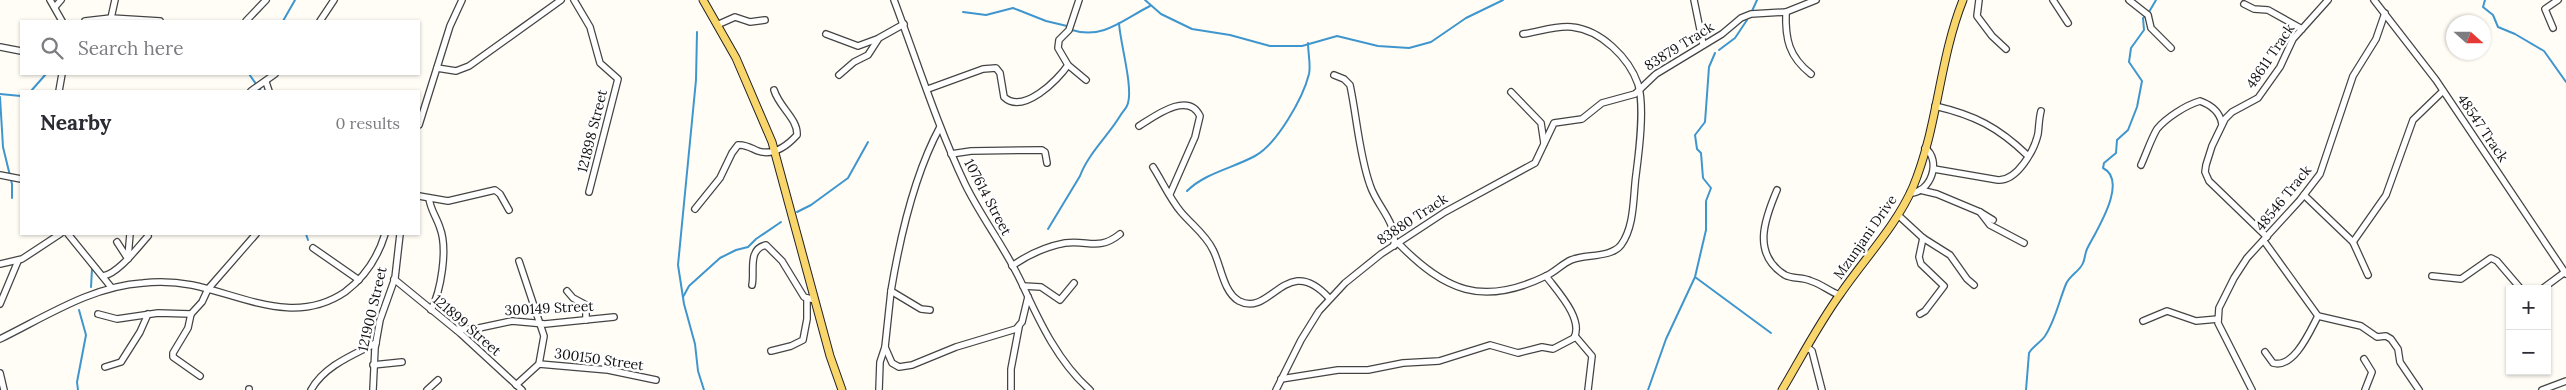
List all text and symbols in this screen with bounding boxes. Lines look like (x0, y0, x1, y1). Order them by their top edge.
north arrow (2446, 15, 2491, 60)
street label: 83879 Track (1641, 17, 1718, 74)
search box (20, 20, 420, 75)
street label: 48611 Track (2242, 20, 2299, 92)
icon: search (38, 34, 66, 62)
text: Search here (78, 36, 184, 60)
street label: 121898 Street (573, 87, 611, 174)
street label: 48547 Track (2454, 91, 2512, 166)
text: Nearby (40, 109, 111, 136)
text: 0 results (335, 113, 400, 133)
street label: 107614 Street (960, 156, 1016, 239)
street label: 48546 Track (2251, 161, 2315, 235)
street label: 83880 Track (1373, 189, 1451, 249)
street label: Mzunjani Drive (1829, 191, 1901, 283)
street label: 121900 Street (353, 264, 391, 353)
map controls (2506, 285, 2551, 375)
button: + (2506, 285, 2551, 330)
street label: 121899 Street (429, 290, 505, 360)
street label: 300149 Street (504, 297, 595, 319)
button: − (2506, 330, 2551, 375)
street label: 300150 Street (553, 344, 645, 374)

